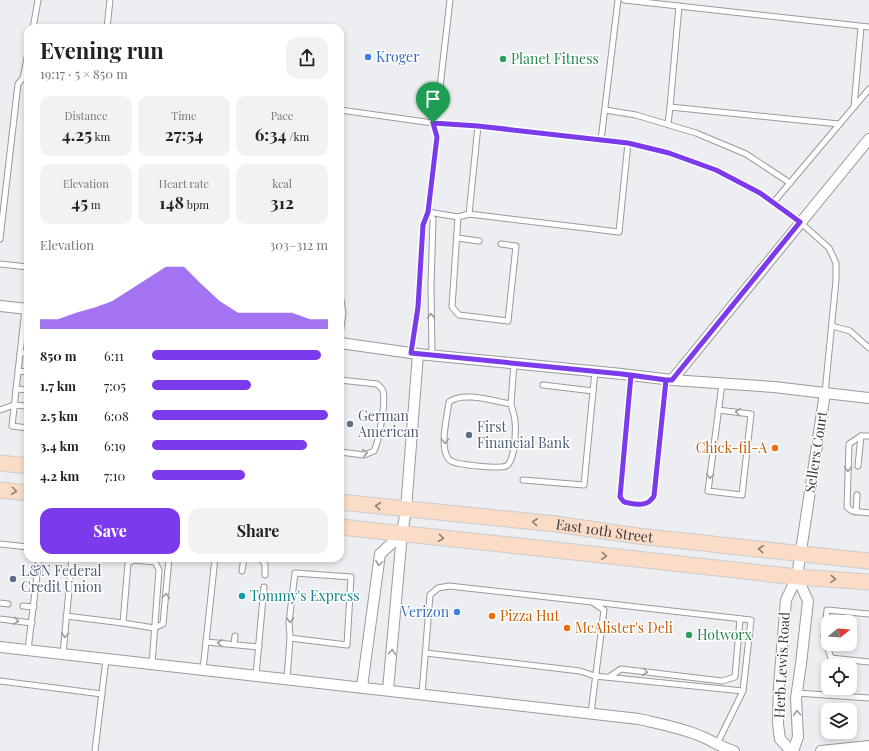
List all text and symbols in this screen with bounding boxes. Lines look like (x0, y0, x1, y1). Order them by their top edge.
text: Evening run (40, 35, 164, 65)
button: share (286, 37, 328, 79)
place label: Kroger (376, 47, 420, 66)
place label: Planet Fitness (511, 49, 599, 68)
marker: Kroger (363, 52, 373, 62)
marker: Planet Fitness (498, 54, 508, 64)
text: 19:17 · 5 × 850 m (40, 65, 128, 82)
pin (416, 82, 450, 123)
icon: arrive (422, 88, 444, 110)
text: Distance (65, 108, 107, 123)
text: Time (171, 108, 197, 123)
text: Pace (271, 108, 293, 123)
text: 4.25 (62, 123, 92, 145)
text: 27:54 (165, 123, 203, 145)
text: 6:34 (255, 123, 287, 145)
text: km (92, 129, 110, 144)
text: /km (287, 129, 309, 144)
text: Elevation (63, 176, 109, 191)
text: Heart rate (159, 176, 209, 191)
text: kcal (272, 176, 292, 191)
text: 45 (71, 191, 88, 213)
text: 148 (159, 191, 184, 213)
text: 312 (270, 191, 294, 213)
text: m (88, 197, 101, 212)
text: bpm (184, 197, 209, 212)
text: Elevation (40, 236, 94, 253)
text: 303–312 m (269, 236, 328, 253)
one-way arrow (427, 313, 436, 319)
text: 850 m (40, 347, 76, 364)
text: 6:11 (104, 347, 124, 364)
text: 1.7 km (40, 377, 76, 394)
text: 7:05 (104, 377, 126, 394)
place label: German American (357, 406, 419, 441)
text: 2.5 km (40, 407, 78, 424)
text: 6:08 (104, 407, 129, 424)
one-way arrow (735, 408, 741, 417)
street label: Sellers Court (800, 409, 831, 494)
place label: First Financial Bank (477, 417, 570, 452)
marker: German American (345, 419, 355, 429)
marker: First Financial Bank (464, 430, 474, 440)
text: 3.4 km (40, 437, 79, 454)
text: 6:19 (104, 437, 126, 454)
one-way arrow (441, 438, 449, 444)
place label: Chick-fil-A (696, 438, 767, 457)
marker: Chick-fil-A (770, 443, 780, 453)
one-way arrow (362, 449, 368, 458)
one-way arrow (844, 466, 853, 472)
text: 4.2 km (40, 467, 79, 484)
text: 7:10 (104, 467, 125, 484)
one-way arrow (706, 473, 715, 479)
one-way arrow (11, 487, 17, 496)
one-way arrow (375, 502, 381, 511)
button: Save (40, 508, 180, 554)
button: Share (188, 508, 328, 554)
street label: East 10th Street (555, 514, 655, 547)
one-way arrow (532, 518, 538, 527)
one-way arrow (438, 533, 444, 542)
one-way arrow (758, 545, 764, 554)
one-way arrow (601, 551, 607, 560)
one-way arrow (375, 560, 384, 566)
place label: L&N Federal Credit Union (21, 561, 103, 596)
marker: L&N Federal Credit Union (8, 574, 18, 584)
one-way arrow (830, 574, 836, 583)
place label: Tommy's Express (250, 586, 359, 605)
marker: Tommy's Express (237, 591, 247, 601)
one-way arrow (161, 593, 170, 599)
place label: Verizon (400, 602, 450, 621)
place label: Pizza Hut (500, 606, 560, 625)
marker: Verizon (452, 607, 462, 617)
marker: Pizza Hut (487, 611, 497, 621)
street label: Herb Lewis Road (769, 611, 794, 719)
north arrow (821, 615, 857, 651)
map controls (821, 615, 857, 739)
one-way arrow (13, 616, 19, 625)
one-way arrow (286, 617, 294, 623)
place label: McAlister's Deli (575, 618, 673, 637)
marker: McAlister's Deli (562, 623, 572, 633)
place label: Hotworx (697, 625, 753, 644)
marker: Hotworx (684, 630, 694, 640)
one-way arrow (60, 632, 69, 638)
one-way arrow (217, 639, 223, 648)
one-way arrow (387, 649, 396, 655)
button: locate (821, 659, 857, 695)
one-way arrow (642, 667, 648, 676)
button: layers (821, 703, 857, 739)
one-way arrow (792, 710, 801, 716)

